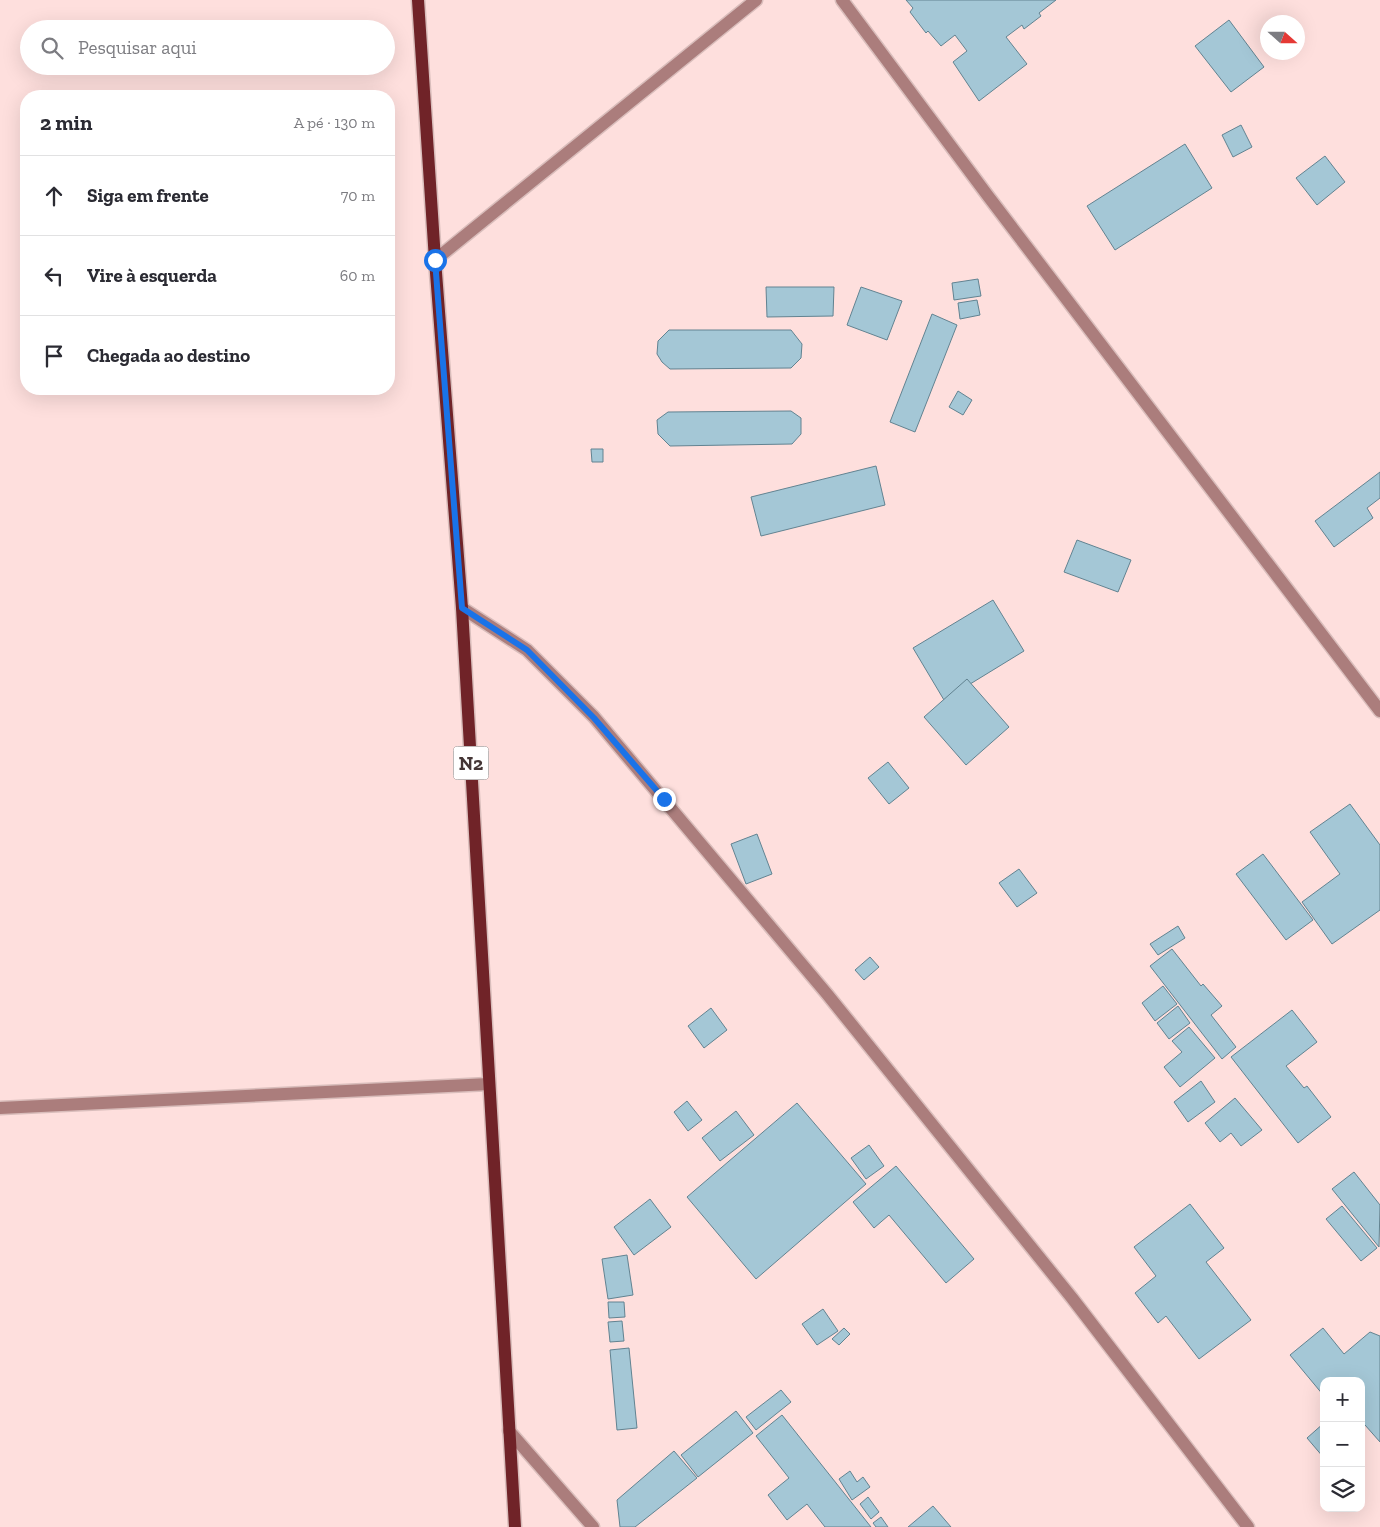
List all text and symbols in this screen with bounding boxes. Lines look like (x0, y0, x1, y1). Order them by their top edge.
north arrow (1260, 15, 1305, 60)
search box (20, 20, 395, 75)
icon: search (38, 34, 66, 62)
text: Pesquisar aqui (78, 36, 197, 59)
text: 2 min (40, 110, 92, 135)
text: A pé · 130 m (294, 113, 375, 132)
icon: ahead (40, 182, 68, 210)
text: Siga em frente (87, 184, 209, 207)
text: 70 m (341, 186, 375, 205)
route start (424, 249, 447, 272)
icon: left (40, 262, 68, 290)
text: Vire à esquerda (87, 264, 217, 287)
text: 60 m (340, 266, 375, 285)
icon: arrive (40, 342, 68, 370)
text: Chegada ao destino (87, 344, 250, 367)
road number: N2 (454, 746, 488, 780)
route end (653, 788, 676, 811)
map controls (1320, 1377, 1365, 1512)
button: + (1320, 1377, 1365, 1422)
button: − (1320, 1422, 1365, 1467)
button: layers (1320, 1467, 1365, 1512)

